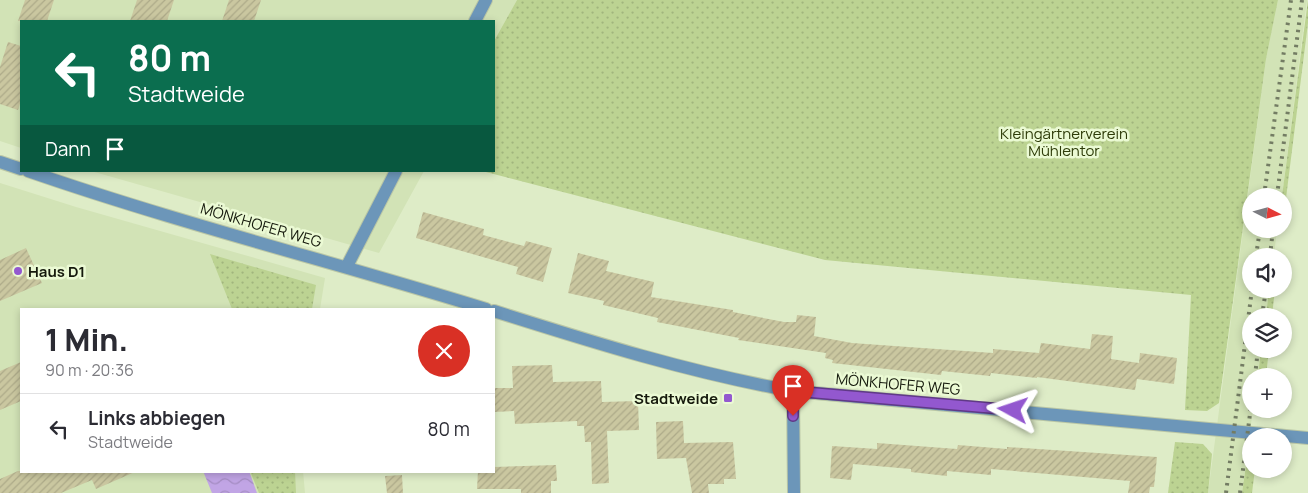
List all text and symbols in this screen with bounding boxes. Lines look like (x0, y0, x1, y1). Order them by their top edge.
text: 80 m (128, 34, 211, 82)
icon: left (45, 40, 110, 105)
text: Stadtweide (128, 79, 245, 109)
park label: Kleingärtnerverein Mühlentor (1000, 123, 1128, 161)
icon: arrive (101, 135, 129, 163)
text: Dann (45, 136, 91, 162)
north arrow (1242, 188, 1292, 238)
map controls (1242, 188, 1292, 478)
street label: MÖNKHOFER WEG (198, 198, 324, 252)
button: sound (1242, 248, 1292, 298)
place label: Haus D1 (28, 261, 85, 282)
marker: Haus D1 (12, 265, 24, 277)
button: layers (1242, 308, 1292, 358)
text: 1 Min. (45, 319, 128, 360)
button: close (418, 325, 470, 377)
text: 90 m · 20:36 (45, 359, 134, 381)
pin (772, 365, 814, 416)
street label: MÖNKHOFER WEG (835, 368, 962, 400)
button: + (1242, 368, 1292, 418)
icon: arrive (779, 372, 807, 400)
position arrow (986, 383, 1038, 435)
place label: Stadtweide (634, 388, 718, 409)
marker: Stadtweide (722, 392, 734, 404)
text: Links abbiegen (88, 405, 225, 431)
icon: left (45, 415, 73, 443)
text: 80 m (427, 416, 470, 442)
button: − (1242, 428, 1292, 478)
text: Stadtweide (88, 431, 173, 453)

